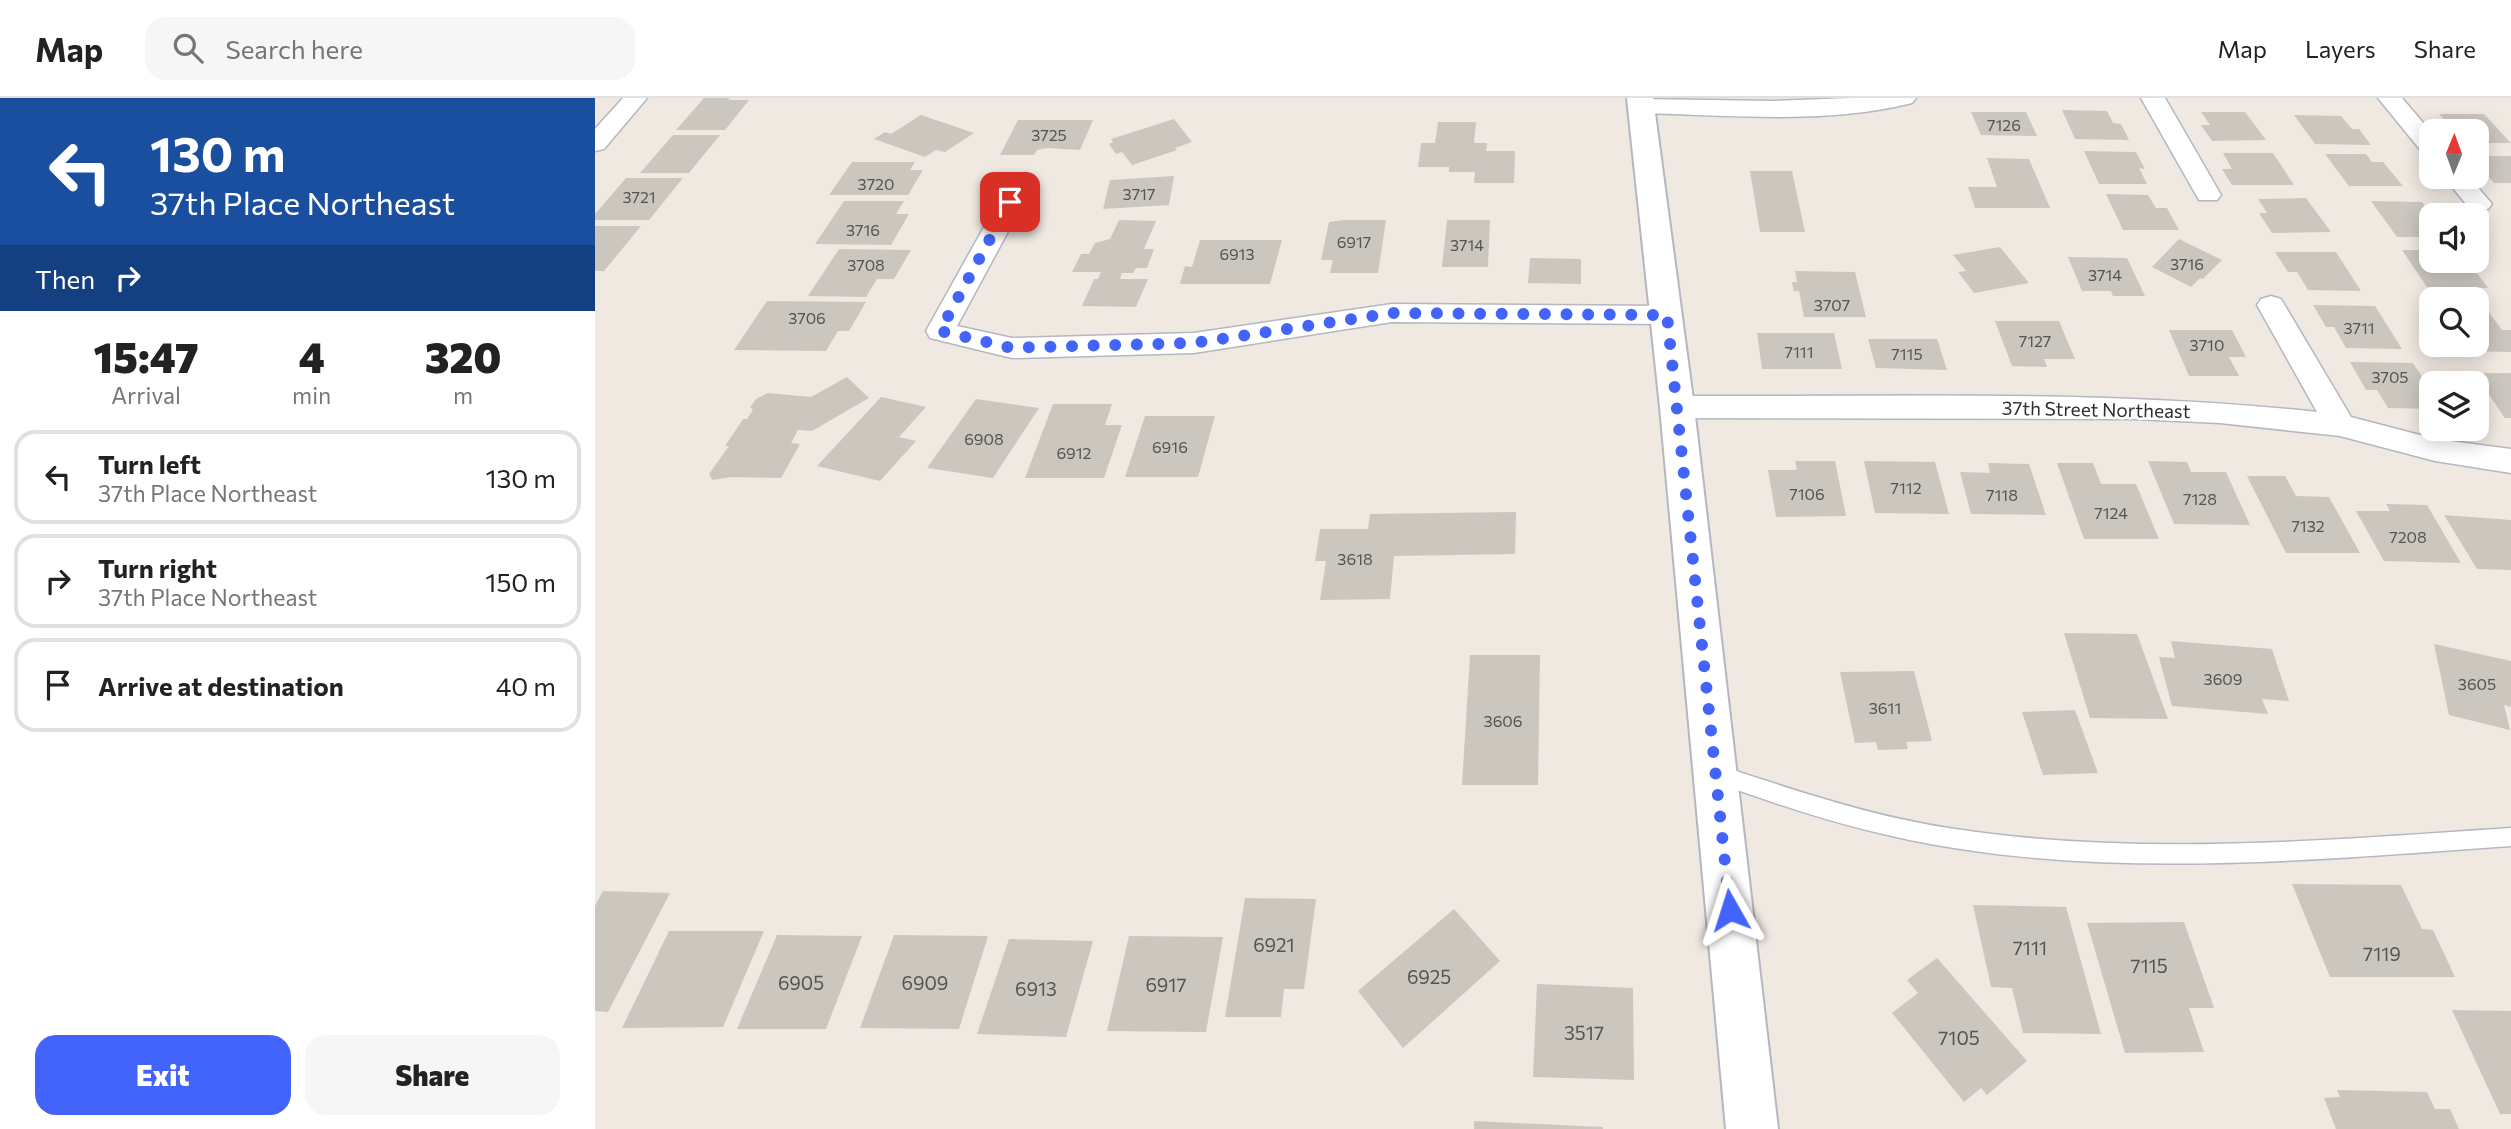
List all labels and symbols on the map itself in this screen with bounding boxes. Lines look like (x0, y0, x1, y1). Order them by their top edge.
house number: 7126 (1987, 115, 2021, 134)
north arrow (2419, 119, 2489, 189)
house number: 3725 (1031, 125, 1067, 144)
pin (980, 172, 1040, 232)
house number: 3720 (858, 174, 894, 193)
house number: 3717 (1123, 184, 1155, 203)
house number: 3721 (622, 187, 656, 206)
house number: 3716 (846, 220, 880, 239)
house number: 6917 (1337, 232, 1371, 251)
house number: 3714 (1450, 235, 1484, 254)
house number: 6913 (1219, 244, 1255, 263)
house number: 3716 (2170, 254, 2204, 273)
house number: 3708 (847, 255, 885, 274)
house number: 3714 (2088, 265, 2122, 284)
house number: 3707 (1814, 295, 1850, 314)
house number: 3706 (788, 308, 826, 327)
house number: 3711 (2343, 318, 2375, 337)
house number: 7127 (2019, 331, 2051, 350)
house number: 3710 (2190, 335, 2224, 354)
house number: 7111 (1785, 342, 1813, 361)
house number: 7115 (1891, 344, 1923, 363)
house number: 3705 (2371, 367, 2409, 386)
street label: 37th Street Northeast (2001, 396, 2191, 422)
house number: 6908 (964, 429, 1004, 448)
house number: 6916 (1152, 437, 1188, 456)
house number: 6912 (1057, 443, 1092, 462)
house number: 7112 (1891, 478, 1922, 497)
house number: 7106 (1789, 484, 1825, 503)
house number: 7118 (1986, 485, 2018, 504)
house number: 7128 (2183, 489, 2217, 508)
house number: 7124 (2094, 503, 2128, 522)
house number: 7132 (2291, 516, 2325, 535)
house number: 7208 (2389, 527, 2427, 546)
house number: 3618 (1337, 549, 1373, 568)
house number: 3609 (2204, 669, 2243, 688)
house number: 3605 (2458, 674, 2496, 693)
house number: 3611 (1869, 698, 1901, 717)
house number: 3606 (1484, 711, 1523, 730)
position arrow (1693, 873, 1767, 947)
house number: 6921 (1253, 933, 1295, 956)
house number: 7111 (2013, 936, 2047, 959)
house number: 7119 (2363, 942, 2401, 965)
house number: 7115 (2130, 954, 2168, 977)
house number: 6925 (1407, 965, 1451, 988)
house number: 6905 (778, 971, 824, 994)
house number: 6909 (902, 971, 948, 994)
house number: 6917 (1146, 973, 1186, 996)
house number: 6913 (1015, 977, 1057, 1000)
house number: 3517 (1564, 1021, 1604, 1044)
house number: 7105 (1938, 1026, 1980, 1049)

